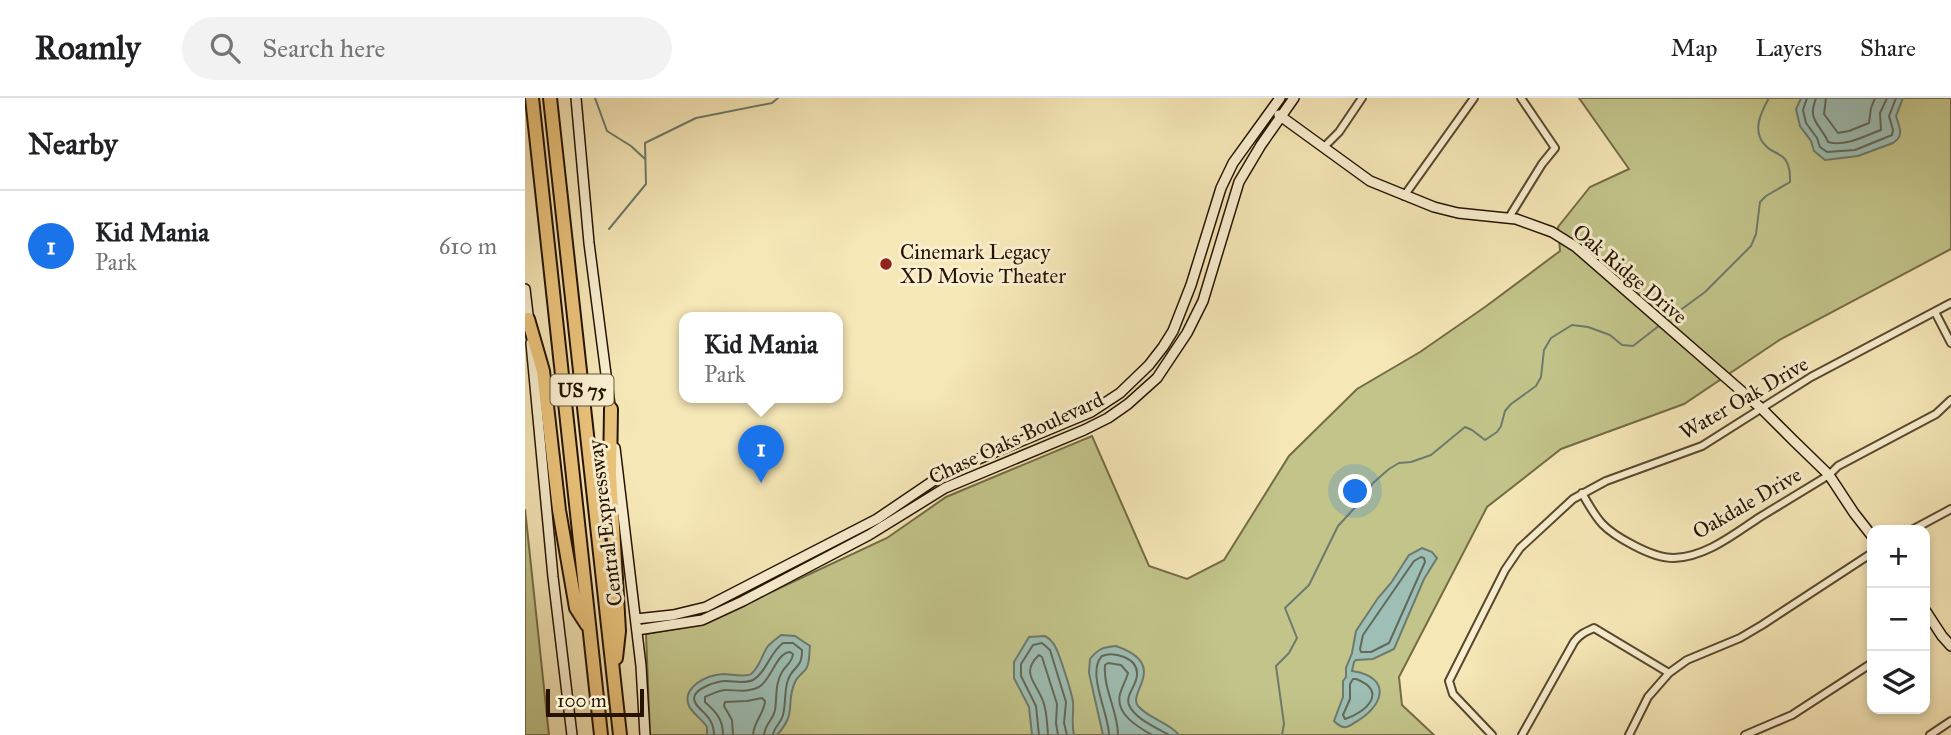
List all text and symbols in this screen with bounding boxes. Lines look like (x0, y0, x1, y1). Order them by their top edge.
search box (182, 17, 672, 80)
text: Roamly (35, 28, 140, 68)
icon: search (206, 29, 244, 67)
text: Search here (262, 32, 385, 64)
text: Map (1671, 33, 1718, 63)
text: Layers (1756, 33, 1822, 63)
text: Share (1860, 33, 1916, 63)
text: Nearby (28, 126, 118, 162)
text: Kid Mania (95, 216, 209, 248)
street label: Oak Ridge Drive (1567, 218, 1693, 330)
text: 1 (46, 232, 56, 260)
text: 610 m (439, 232, 497, 260)
place label: Cinemark Legacy XD Movie Theater (900, 239, 1066, 289)
text: Park (95, 248, 137, 276)
marker: Cinemark Legacy XD Movie Theater (878, 256, 894, 272)
popup (679, 312, 843, 403)
text: Kid Mania (704, 328, 818, 360)
street label: Water Oak Drive (1675, 351, 1813, 445)
text: Park (704, 360, 746, 388)
road number: US 75 (550, 374, 613, 406)
street label: Chase Oaks Boulevard (924, 386, 1108, 490)
pin: 1 (738, 425, 784, 483)
street label: Central Expressway (582, 437, 628, 608)
street label: Oakdale Drive (1688, 461, 1806, 545)
your location (1338, 474, 1372, 508)
map controls (1867, 525, 1930, 714)
button: + (1867, 525, 1930, 588)
button: − (1867, 588, 1930, 651)
button: layers (1867, 651, 1930, 714)
scale bar (546, 686, 644, 718)
text: 100 m (557, 689, 607, 712)

